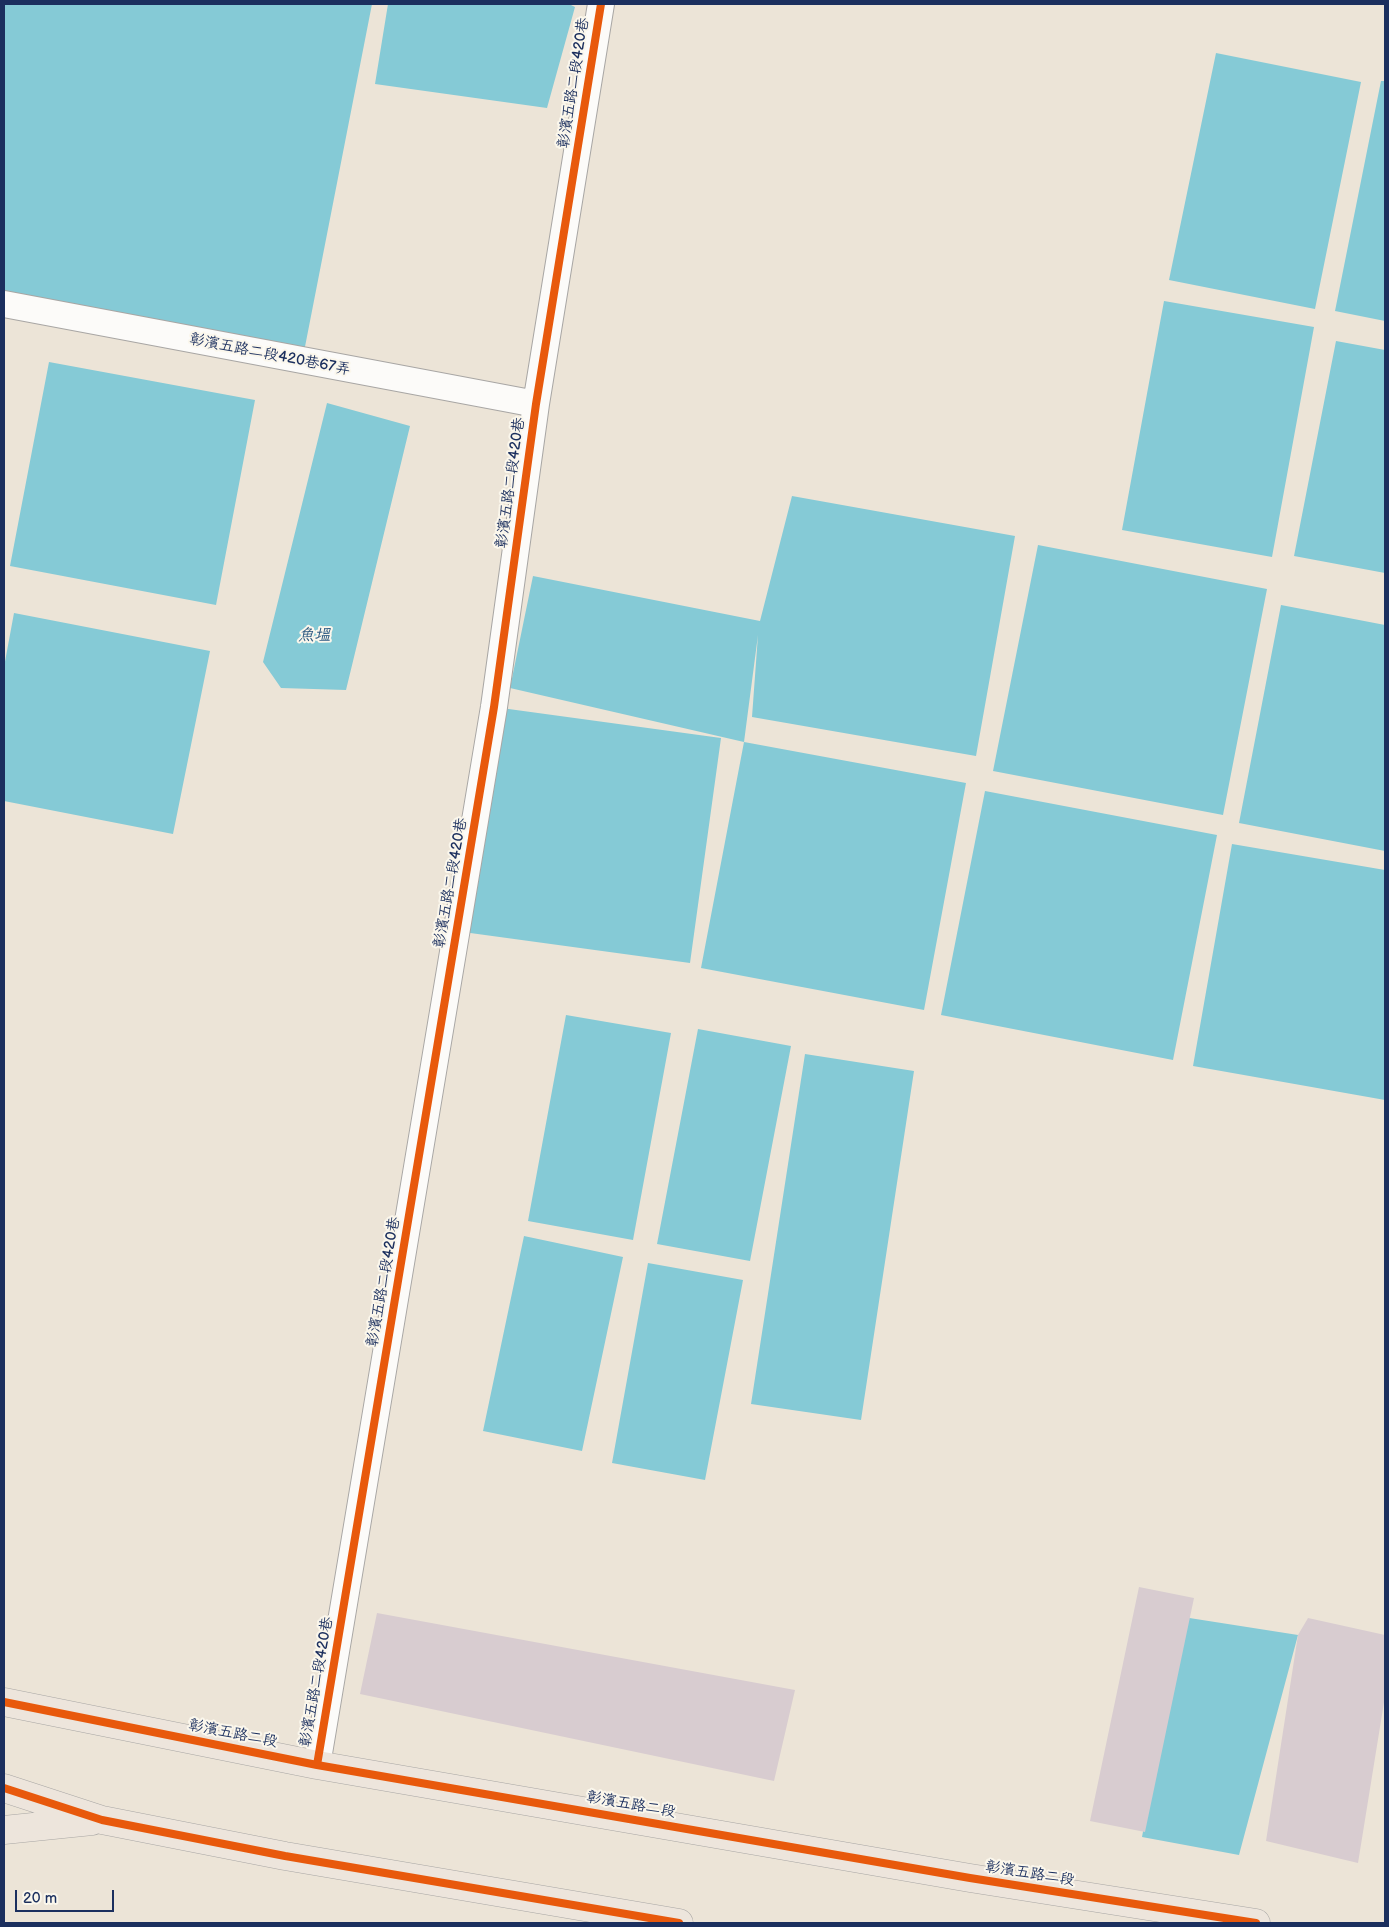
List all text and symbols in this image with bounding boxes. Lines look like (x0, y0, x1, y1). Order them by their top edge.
street label: 彰濱五路二段420巷 (555, 16, 593, 150)
street label: 彰濱五路二段420巷67弄 (188, 331, 352, 379)
street label: 彰濱五路二段420巷 (493, 416, 529, 550)
water label: 魚塭 (298, 626, 330, 646)
street label: 彰濱五路二段420巷 (431, 817, 471, 949)
street label: 彰濱五路二段420巷 (364, 1216, 404, 1348)
street label: 彰濱五路二段420巷 (297, 1616, 337, 1748)
street label: 彰濱五路二段 (187, 1717, 279, 1751)
street label: 彰濱五路二段 (585, 1788, 677, 1822)
street label: 彰濱五路二段 (984, 1858, 1076, 1890)
scale bar (18, 1880, 116, 1912)
text: 20 m (23, 1889, 57, 1908)

